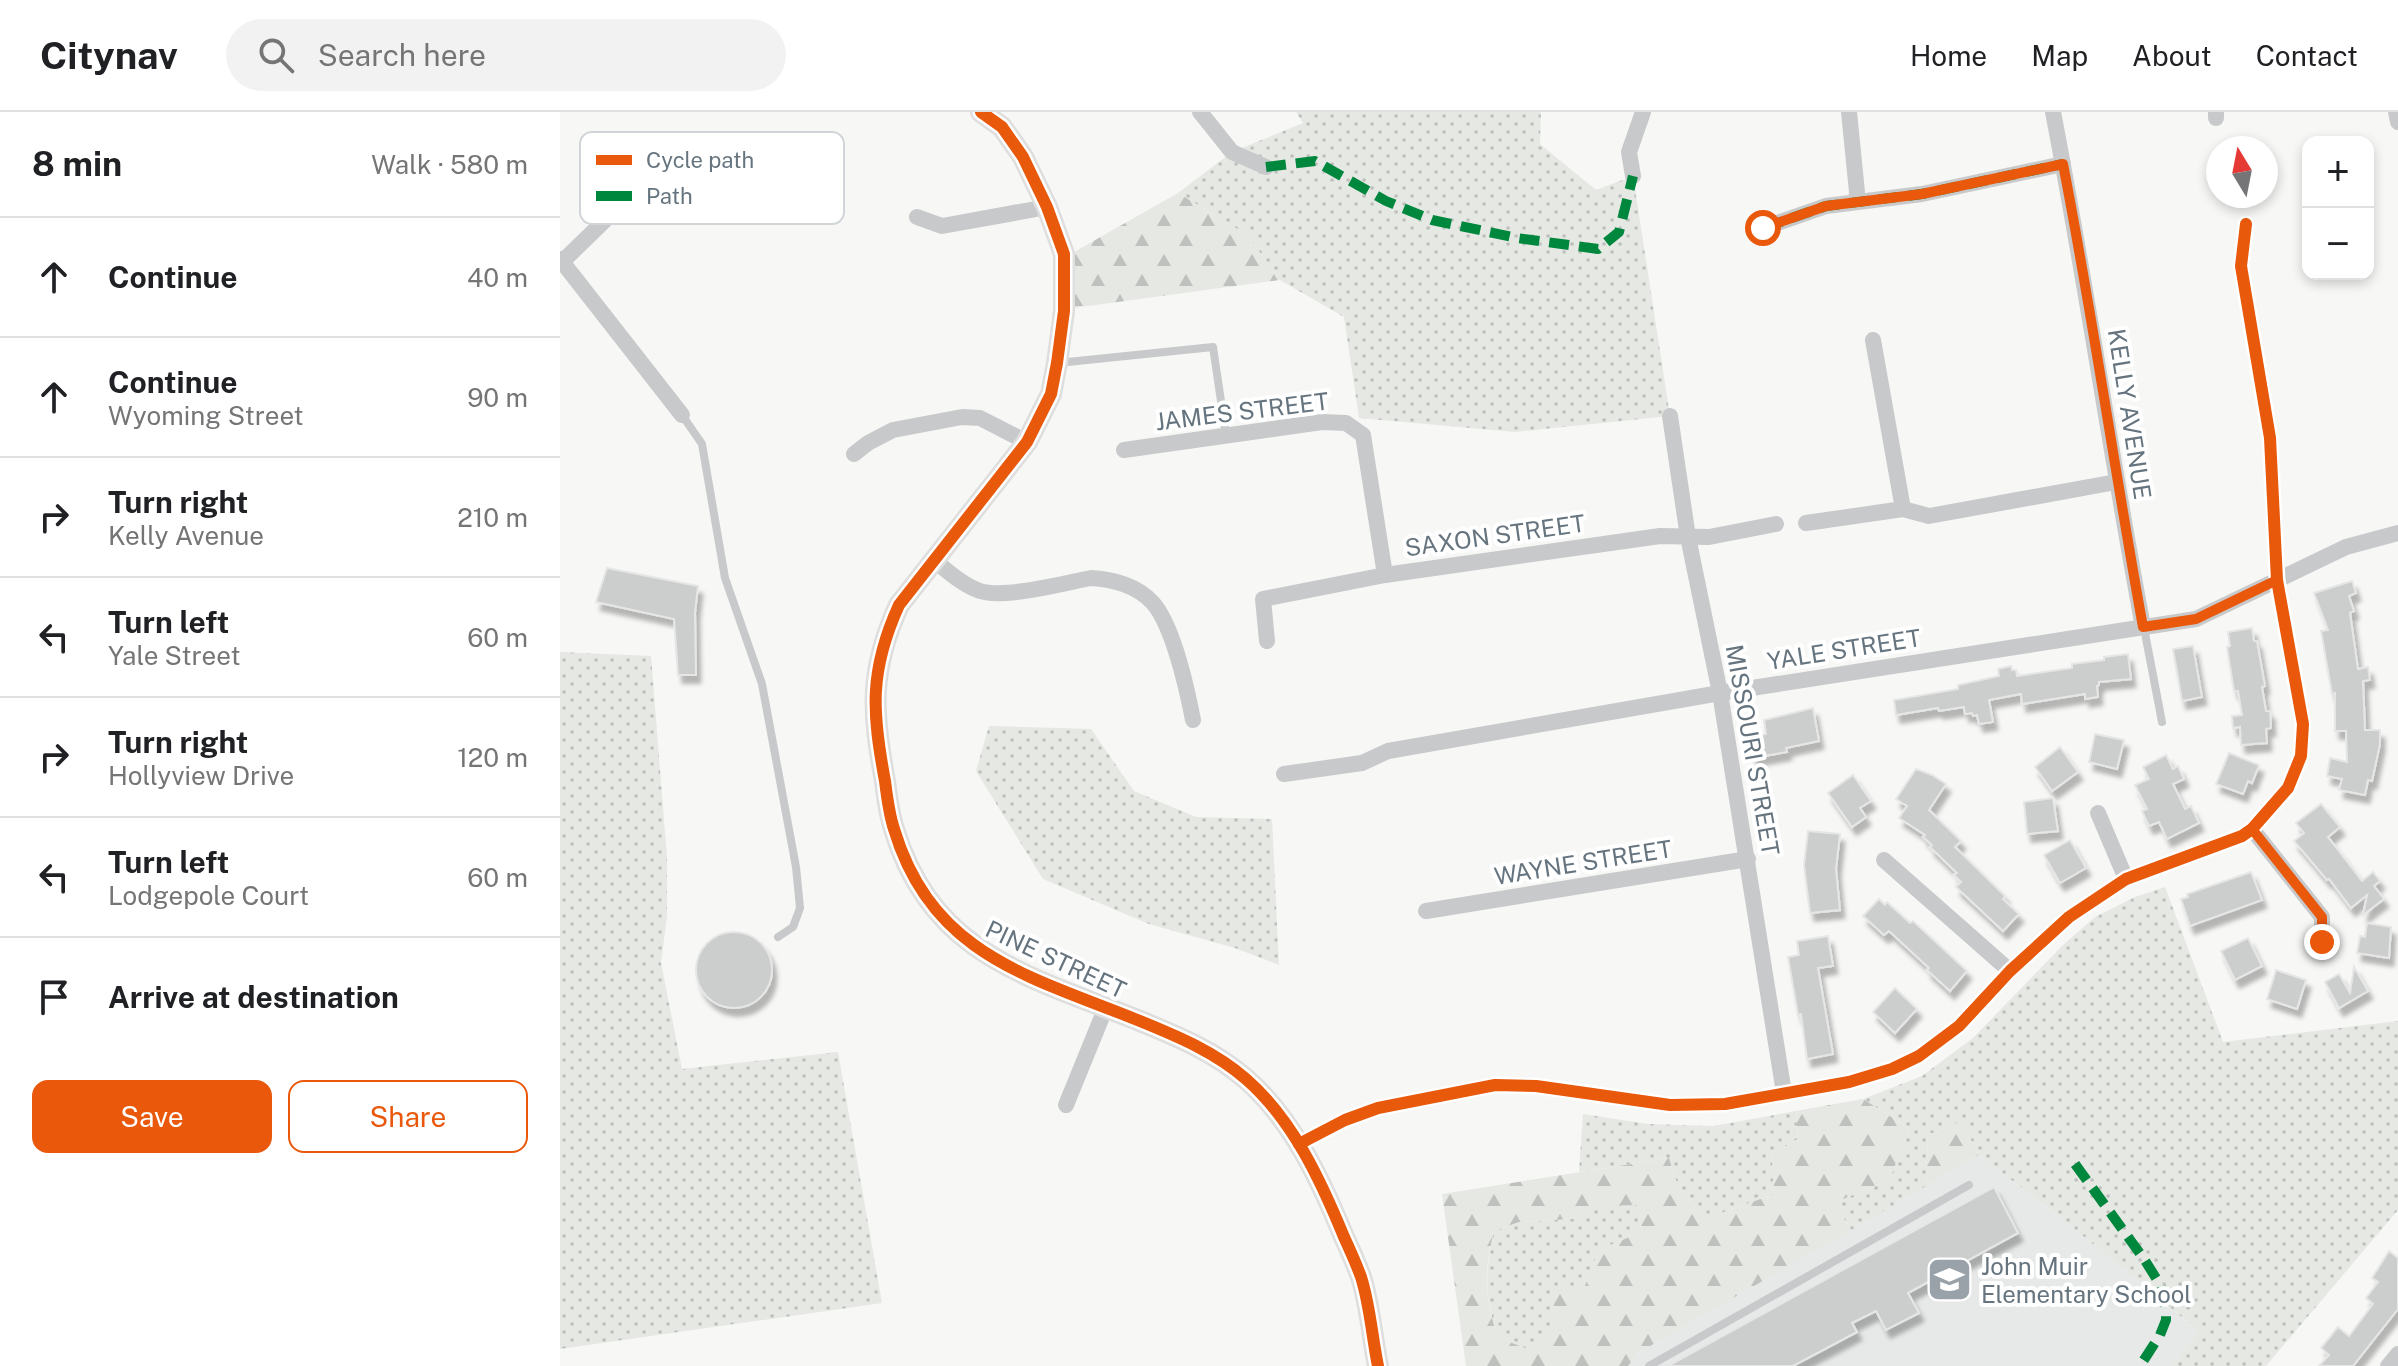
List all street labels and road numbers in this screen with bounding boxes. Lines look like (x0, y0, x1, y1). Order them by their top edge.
street label: KELLY AVENUE (2103, 327, 2157, 501)
street label: JAMES STREET (1154, 386, 1330, 436)
street label: SAXON STREET (1403, 508, 1587, 562)
street label: YALE STREET (1765, 623, 1923, 675)
street label: MISSOURI STREET (1721, 642, 1785, 858)
street label: WAYNE STREET (1492, 834, 1674, 890)
street label: PINE STREET (981, 914, 1131, 1004)

